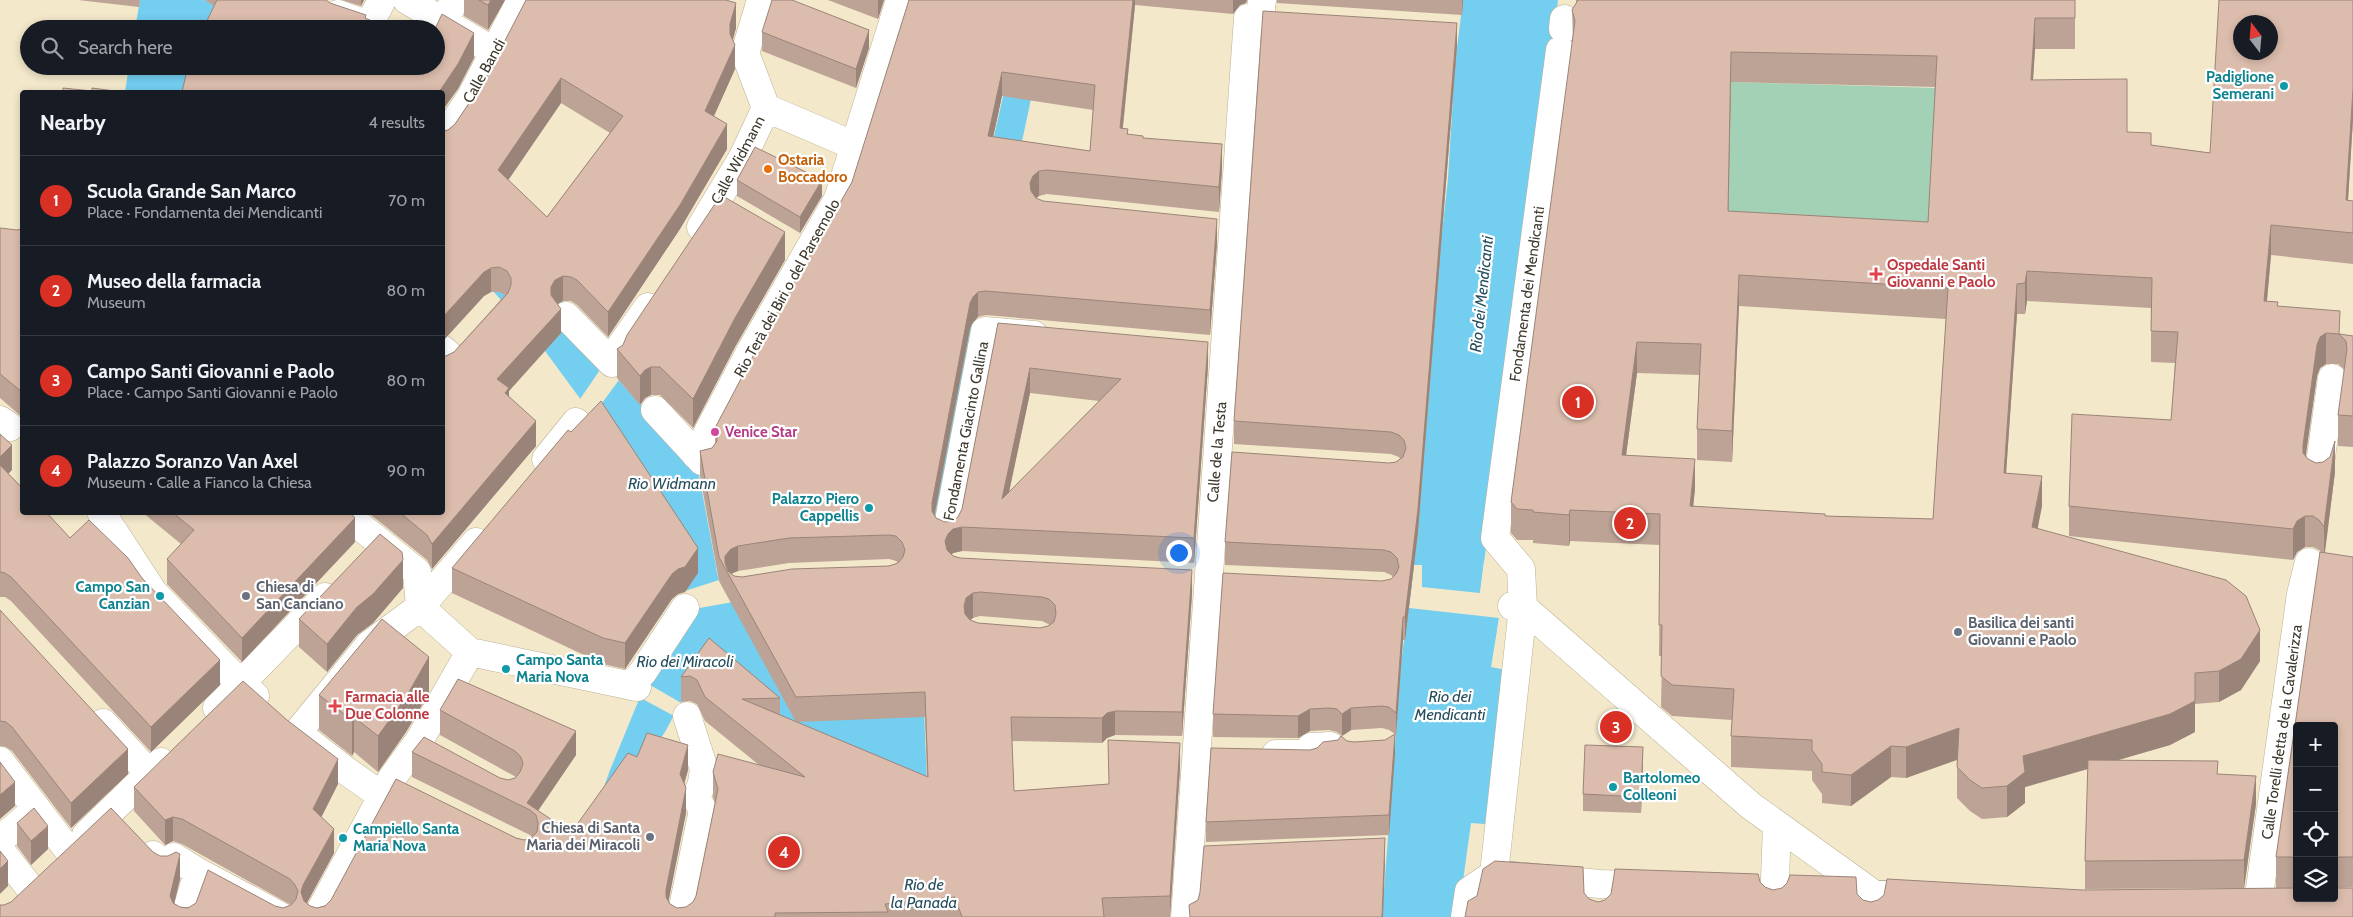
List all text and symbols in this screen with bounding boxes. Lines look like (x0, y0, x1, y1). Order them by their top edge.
north arrow (2233, 15, 2278, 60)
search box (20, 20, 445, 75)
icon: search (38, 34, 66, 62)
text: Search here (78, 36, 172, 59)
street label: Calle Bandi (459, 36, 509, 106)
place label: Padiglione Semerani (2206, 68, 2274, 103)
marker: Padiglione Semerani (2278, 80, 2290, 92)
text: Nearby (40, 110, 106, 135)
text: 4 results (368, 113, 425, 132)
street label: Calle Widmann (707, 113, 769, 207)
place label: Ostaria Boccadoro (778, 151, 848, 186)
marker: Ostaria Boccadoro (762, 163, 774, 175)
text: Scuola Grande San Marco (87, 180, 296, 203)
text: 1 (53, 191, 59, 210)
text: 70 m (388, 191, 425, 210)
street label: Rio Terà dei Biri o del Parsemolo (730, 196, 844, 380)
text: Place · Fondamenta dei Mendicanti (87, 203, 322, 222)
street label: Fondamenta dei Mendicanti (1506, 205, 1548, 383)
water label: Rio dei Mendicanti (1466, 234, 1497, 353)
place label: Ospedale Santi Giovanni e Paolo (1887, 256, 1996, 291)
marker: Ospedale Santi Giovanni e Paolo (1869, 267, 1883, 281)
text: Museo della farmacia (87, 270, 261, 293)
text: 2 (52, 281, 60, 300)
text: 80 m (387, 281, 425, 300)
text: Museum (87, 293, 145, 312)
street label: Fondamenta Giacinto Gallina (940, 339, 992, 522)
text: Campo Santi Giovanni e Paolo (87, 360, 334, 383)
text: 3 (52, 371, 60, 390)
text: 80 m (387, 371, 425, 390)
text: Place · Campo Santi Giovanni e Paolo (87, 383, 338, 402)
pin: 1 (1562, 383, 1594, 421)
street label: Calle de la Testa (1204, 400, 1230, 503)
place label: Venice Star (725, 423, 797, 441)
marker: Venice Star (709, 426, 721, 438)
text: Palazzo Soranzo Van Axel (87, 450, 298, 473)
text: 4 (51, 461, 61, 480)
text: 90 m (387, 461, 425, 480)
text: Museum · Calle a Fianco la Chiesa (87, 473, 312, 492)
water label: Rio Widmann (628, 474, 716, 493)
place label: Palazzo Piero Cappellis (772, 490, 859, 525)
marker: Palazzo Piero Cappellis (863, 502, 875, 514)
pin: 2 (1614, 504, 1646, 542)
your location (1166, 540, 1192, 566)
place label: Campo San Canzian (75, 578, 150, 613)
place label: Chiesa di San Canciano (256, 578, 344, 613)
marker: Campo San Canzian (154, 590, 166, 602)
marker: Chiesa di San Canciano (240, 590, 252, 602)
place label: Basilica dei santi Giovanni e Paolo (1968, 614, 2077, 649)
street label: Calle Torelli detta de la Cavalerizza (2258, 623, 2306, 841)
marker: Basilica dei santi Giovanni e Paolo (1952, 626, 1964, 638)
place label: Campo Santa Maria Nova (516, 651, 604, 686)
water label: Rio dei Miracoli (637, 652, 734, 671)
marker: Campo Santa Maria Nova (500, 663, 512, 675)
water label: Rio dei Mendicanti (1414, 687, 1486, 724)
place label: Farmacia alle Due Colonne (345, 688, 430, 723)
marker: Farmacia alle Due Colonne (329, 700, 341, 712)
pin: 3 (1600, 708, 1632, 746)
map controls (2293, 722, 2338, 902)
button: + (2293, 722, 2338, 767)
button: − (2293, 767, 2338, 812)
place label: Bartolomeo Colleoni (1623, 769, 1701, 804)
marker: Bartolomeo Colleoni (1607, 781, 1619, 793)
button: locate (2293, 812, 2338, 857)
place label: Chiesa di Santa Maria dei Miracoli (526, 819, 641, 854)
place label: Campiello Santa Maria Nova (353, 820, 460, 855)
marker: Chiesa di Santa Maria dei Miracoli (644, 831, 656, 843)
marker: Campiello Santa Maria Nova (337, 832, 349, 844)
pin: 4 (768, 833, 800, 871)
button: layers (2293, 857, 2338, 902)
water label: Rio de la Panada (891, 875, 957, 912)

